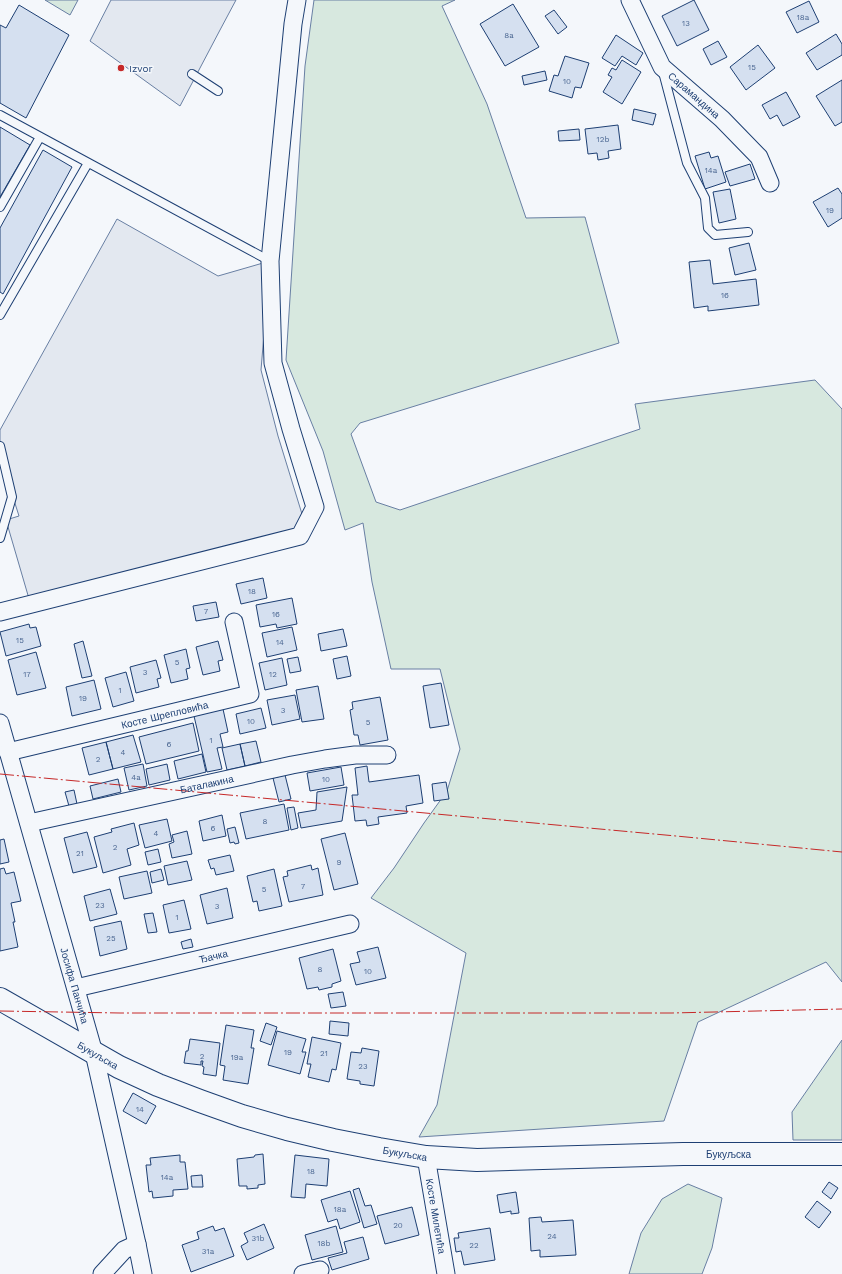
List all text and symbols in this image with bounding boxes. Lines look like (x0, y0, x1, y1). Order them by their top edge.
house number: 18a (797, 13, 810, 22)
house number: 13 (682, 19, 690, 28)
house number: 8a (504, 31, 514, 40)
marker: Izvor (116, 63, 126, 73)
place label: Izvor (129, 63, 153, 74)
house number: 15 (748, 63, 756, 72)
street label: Сарамандина (666, 70, 723, 121)
house number: 10 (563, 77, 571, 86)
house number: 12b (597, 135, 609, 144)
house number: 14a (705, 166, 718, 175)
house number: 19 (826, 206, 834, 215)
house number: 16 (721, 291, 729, 300)
house number: 18 (248, 587, 256, 596)
house number: 7 (204, 607, 209, 616)
house number: 16 (272, 610, 280, 619)
house number: 15 (16, 636, 24, 645)
house number: 14 (276, 638, 284, 647)
house number: 5 (175, 658, 180, 667)
house number: 3 (143, 668, 148, 677)
house number: 17 (23, 670, 31, 679)
house number: 12 (269, 670, 277, 679)
house number: 1 (118, 686, 122, 695)
house number: 19 (79, 694, 87, 703)
street label: Косте Шрепловића (120, 699, 210, 730)
house number: 3 (281, 706, 286, 715)
house number: 10 (247, 717, 255, 726)
house number: 5 (366, 718, 371, 727)
house number: 1 (209, 736, 213, 745)
house number: 6 (167, 740, 172, 749)
house number: 4 (121, 748, 126, 757)
house number: 2 (96, 755, 101, 764)
street label: Баталакина (179, 772, 235, 795)
house number: 4a (131, 773, 141, 782)
house number: 10 (322, 775, 330, 784)
house number: 8 (263, 817, 268, 826)
house number: 6 (211, 824, 216, 833)
house number: 4 (154, 829, 159, 838)
house number: 2 (113, 843, 118, 852)
house number: 21 (76, 849, 84, 858)
house number: 9 (337, 858, 342, 867)
house number: 7 (301, 882, 306, 891)
house number: 5 (262, 885, 267, 894)
house number: 23 (95, 901, 105, 910)
house number: 3 (215, 902, 220, 911)
house number: 1 (175, 913, 179, 922)
house number: 25 (106, 934, 116, 943)
street label: Јосифа Панчића (59, 946, 91, 1025)
street label: Ђачка (198, 947, 229, 965)
house number: 8 (318, 965, 323, 974)
house number: 10 (364, 967, 372, 976)
street label: Букуљска (76, 1039, 121, 1071)
house number: 19 (284, 1048, 292, 1057)
house number: 21 (320, 1049, 328, 1058)
house number: 2 (200, 1052, 205, 1061)
house number: 19a (231, 1053, 244, 1062)
house number: 23 (358, 1062, 368, 1071)
house number: 14 (136, 1105, 144, 1114)
street label: Букуљска (382, 1144, 429, 1163)
street label: Букуљска (706, 1149, 752, 1160)
house number: 18 (307, 1167, 315, 1176)
house number: 14a (161, 1173, 174, 1182)
street label: Косте Милетића (424, 1178, 448, 1255)
house number: 18a (334, 1205, 347, 1214)
house number: 20 (393, 1221, 403, 1230)
house number: 24 (547, 1232, 557, 1241)
house number: 31b (252, 1234, 264, 1243)
house number: 18b (317, 1239, 331, 1248)
house number: 22 (469, 1241, 479, 1250)
house number: 31a (202, 1247, 215, 1256)

